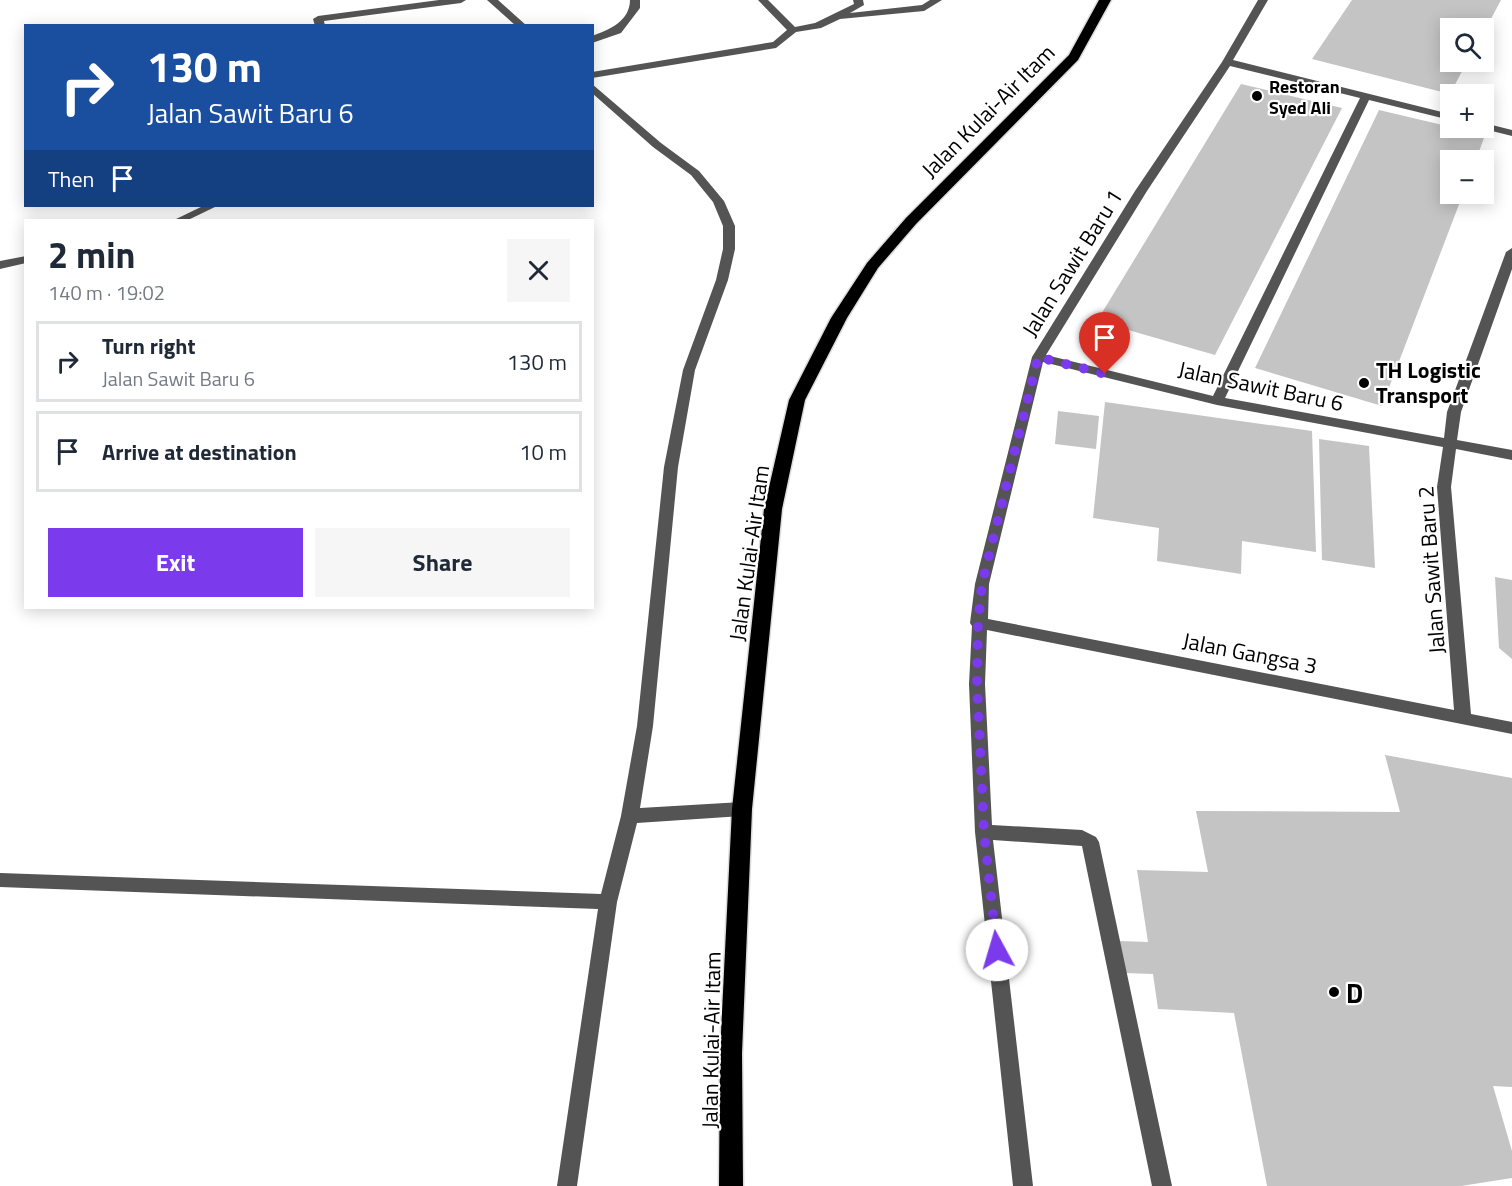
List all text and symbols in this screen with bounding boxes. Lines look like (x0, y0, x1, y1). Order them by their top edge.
map controls (1440, 18, 1494, 204)
button: search (1440, 18, 1494, 72)
text: 130 m (147, 34, 262, 98)
street label: Jalan Kulai-Air Itam (913, 36, 1063, 186)
icon: right (48, 48, 126, 126)
place label: Restoran Syed Ali (1269, 73, 1340, 121)
button: + (1440, 84, 1494, 138)
marker: Restoran Syed Ali (1250, 89, 1264, 103)
text: Jalan Sawit Baru 6 (147, 92, 354, 133)
button: − (1440, 150, 1494, 204)
text: Then (48, 162, 94, 196)
icon: arrive (106, 162, 139, 195)
street label: Jalan Sawit Baru 1 (1013, 183, 1131, 343)
text: 2 min (48, 227, 135, 282)
button: close (507, 239, 570, 302)
text: 140 m · 19:02 (48, 277, 165, 308)
pin (1079, 312, 1130, 374)
icon: arrive (1088, 321, 1121, 354)
text: Turn right (102, 329, 196, 363)
icon: right (51, 345, 84, 378)
text: 130 m (507, 345, 567, 379)
street label: Jalan Sawit Baru 6 (1175, 352, 1347, 420)
place label: TH Logistic Transport (1376, 353, 1481, 412)
text: Jalan Sawit Baru 6 (102, 363, 255, 394)
marker: TH Logistic Transport (1357, 376, 1371, 390)
icon: arrive (51, 435, 84, 468)
text: Arrive at destination (102, 435, 297, 469)
text: 10 m (519, 435, 567, 469)
street label: Jalan Kulai-Air Itam (720, 463, 778, 643)
street label: Jalan Sawit Baru 2 (1408, 485, 1454, 655)
button: Exit (48, 528, 303, 597)
button: Share (315, 528, 570, 597)
street label: Jalan Gangsa 3 (1180, 623, 1320, 683)
position arrow (965, 918, 1029, 982)
street label: Jalan Kulai-Air Itam (692, 951, 730, 1129)
place label: D (1346, 972, 1363, 1013)
marker: D (1327, 985, 1341, 999)

